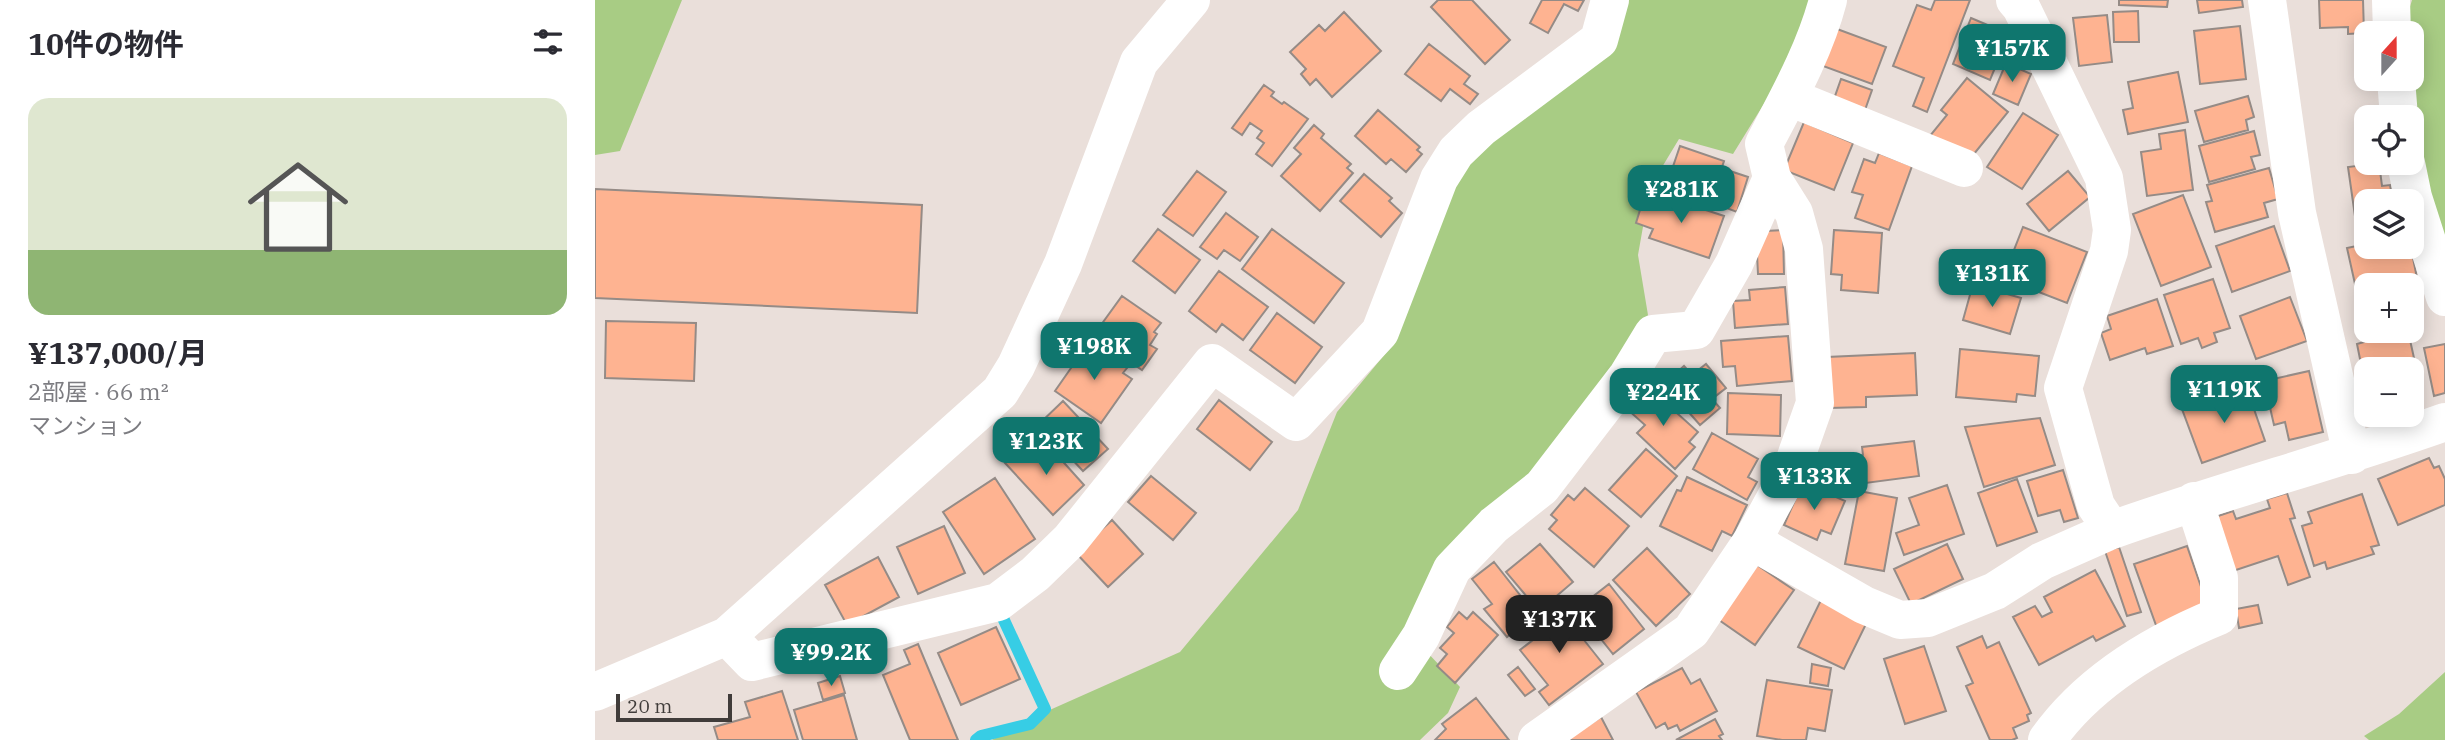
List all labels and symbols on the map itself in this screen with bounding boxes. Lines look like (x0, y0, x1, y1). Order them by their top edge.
north arrow (2354, 21, 2424, 91)
pin: ¥157K (1963, 24, 2061, 84)
pin: ¥281K (1632, 166, 1730, 225)
pin: ¥131K (1943, 250, 2041, 309)
pin: ¥198K (1045, 322, 1143, 382)
pin: ¥119K (2175, 366, 2273, 425)
pin: ¥224K (1614, 368, 1712, 428)
pin: ¥123K (997, 418, 1095, 477)
pin: ¥133K (1765, 452, 1863, 512)
pin: ¥137K (1510, 596, 1608, 655)
pin: ¥99.2K (774, 628, 888, 688)
scale bar (616, 691, 731, 723)

